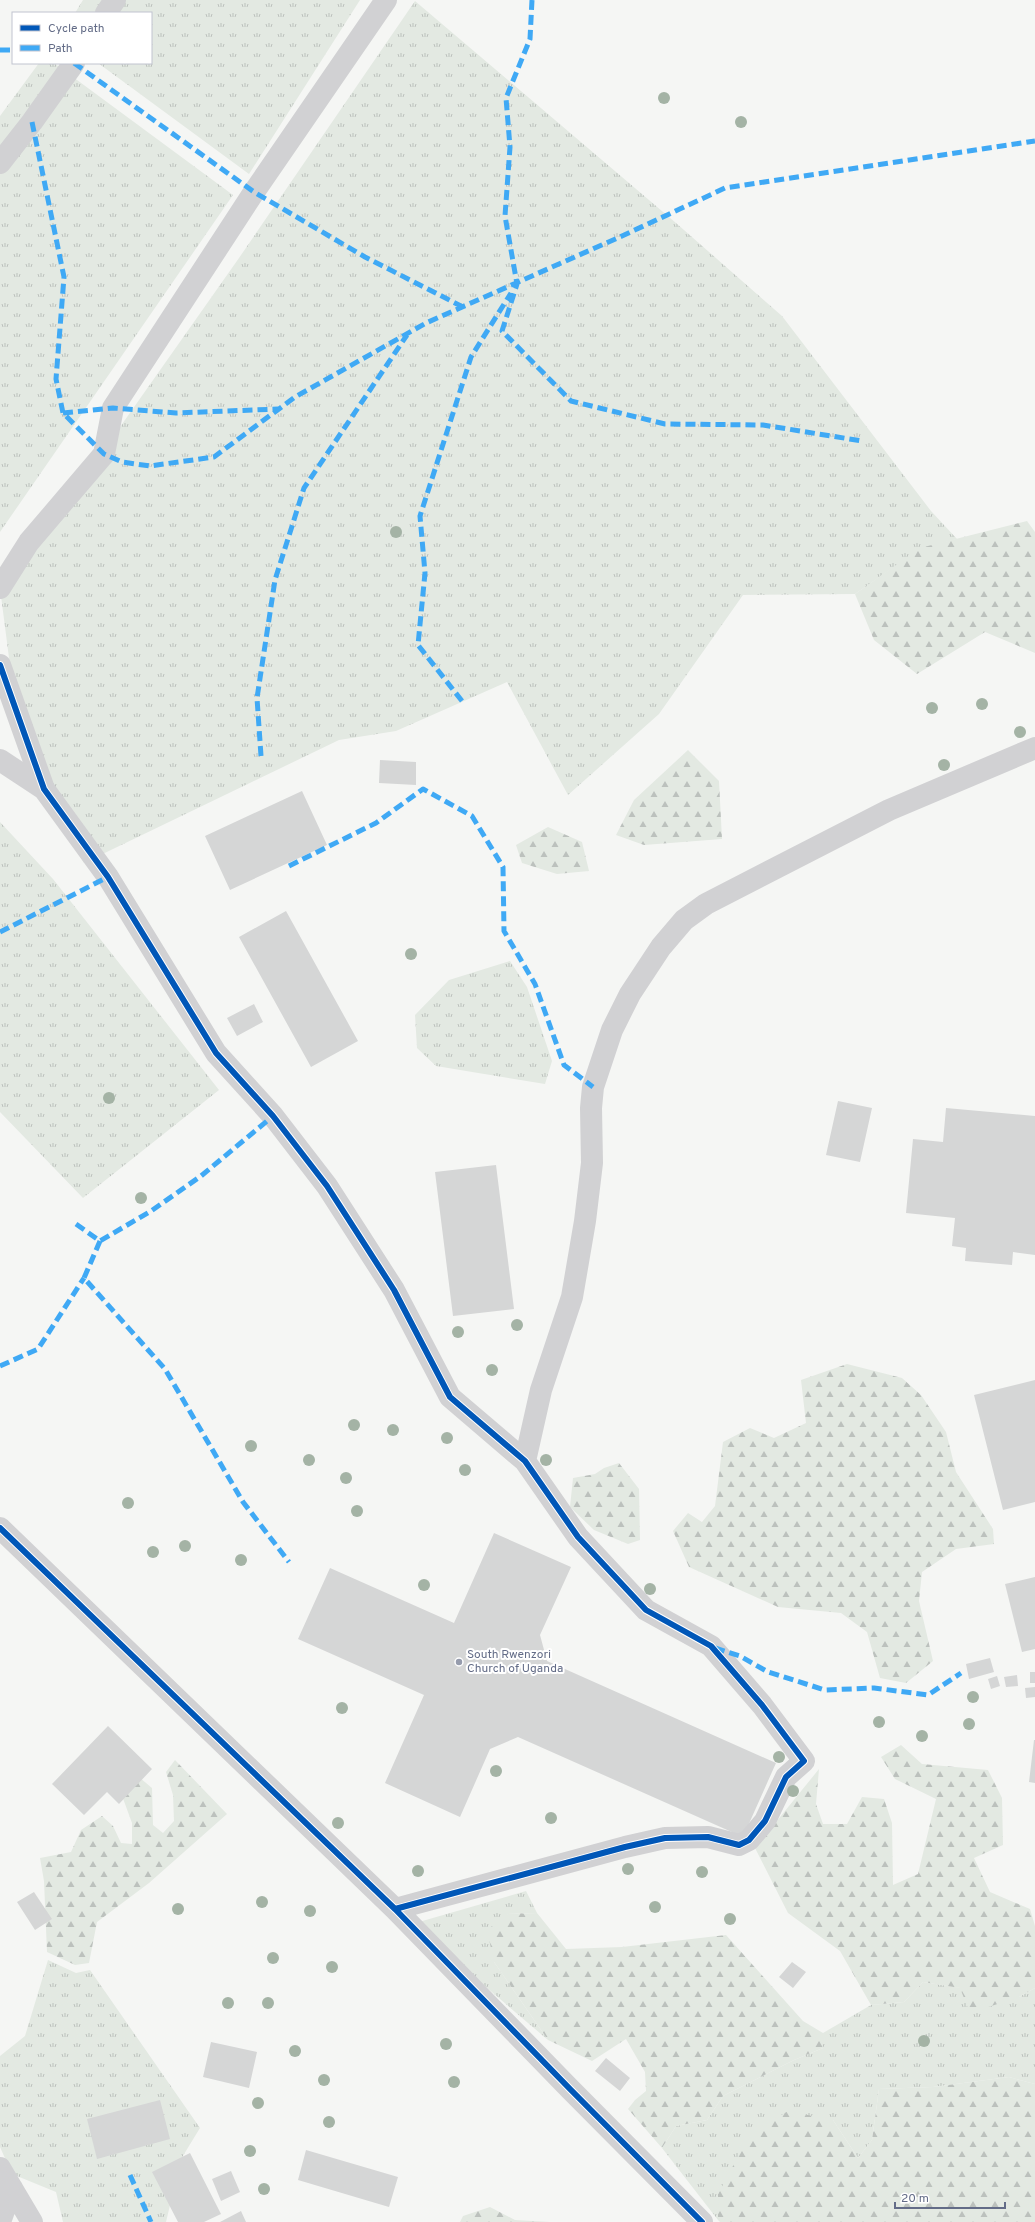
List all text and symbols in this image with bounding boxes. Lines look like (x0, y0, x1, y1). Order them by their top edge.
legend (12, 12, 152, 64)
text: Cycle path (48, 21, 105, 37)
text: Path (48, 41, 73, 57)
place label: South Rwenzori Church of Uganda (467, 1647, 563, 1677)
marker: South Rwenzori Church of Uganda (454, 1657, 464, 1667)
scale bar (895, 2184, 1005, 2210)
text: 20 m (901, 2191, 929, 2207)

